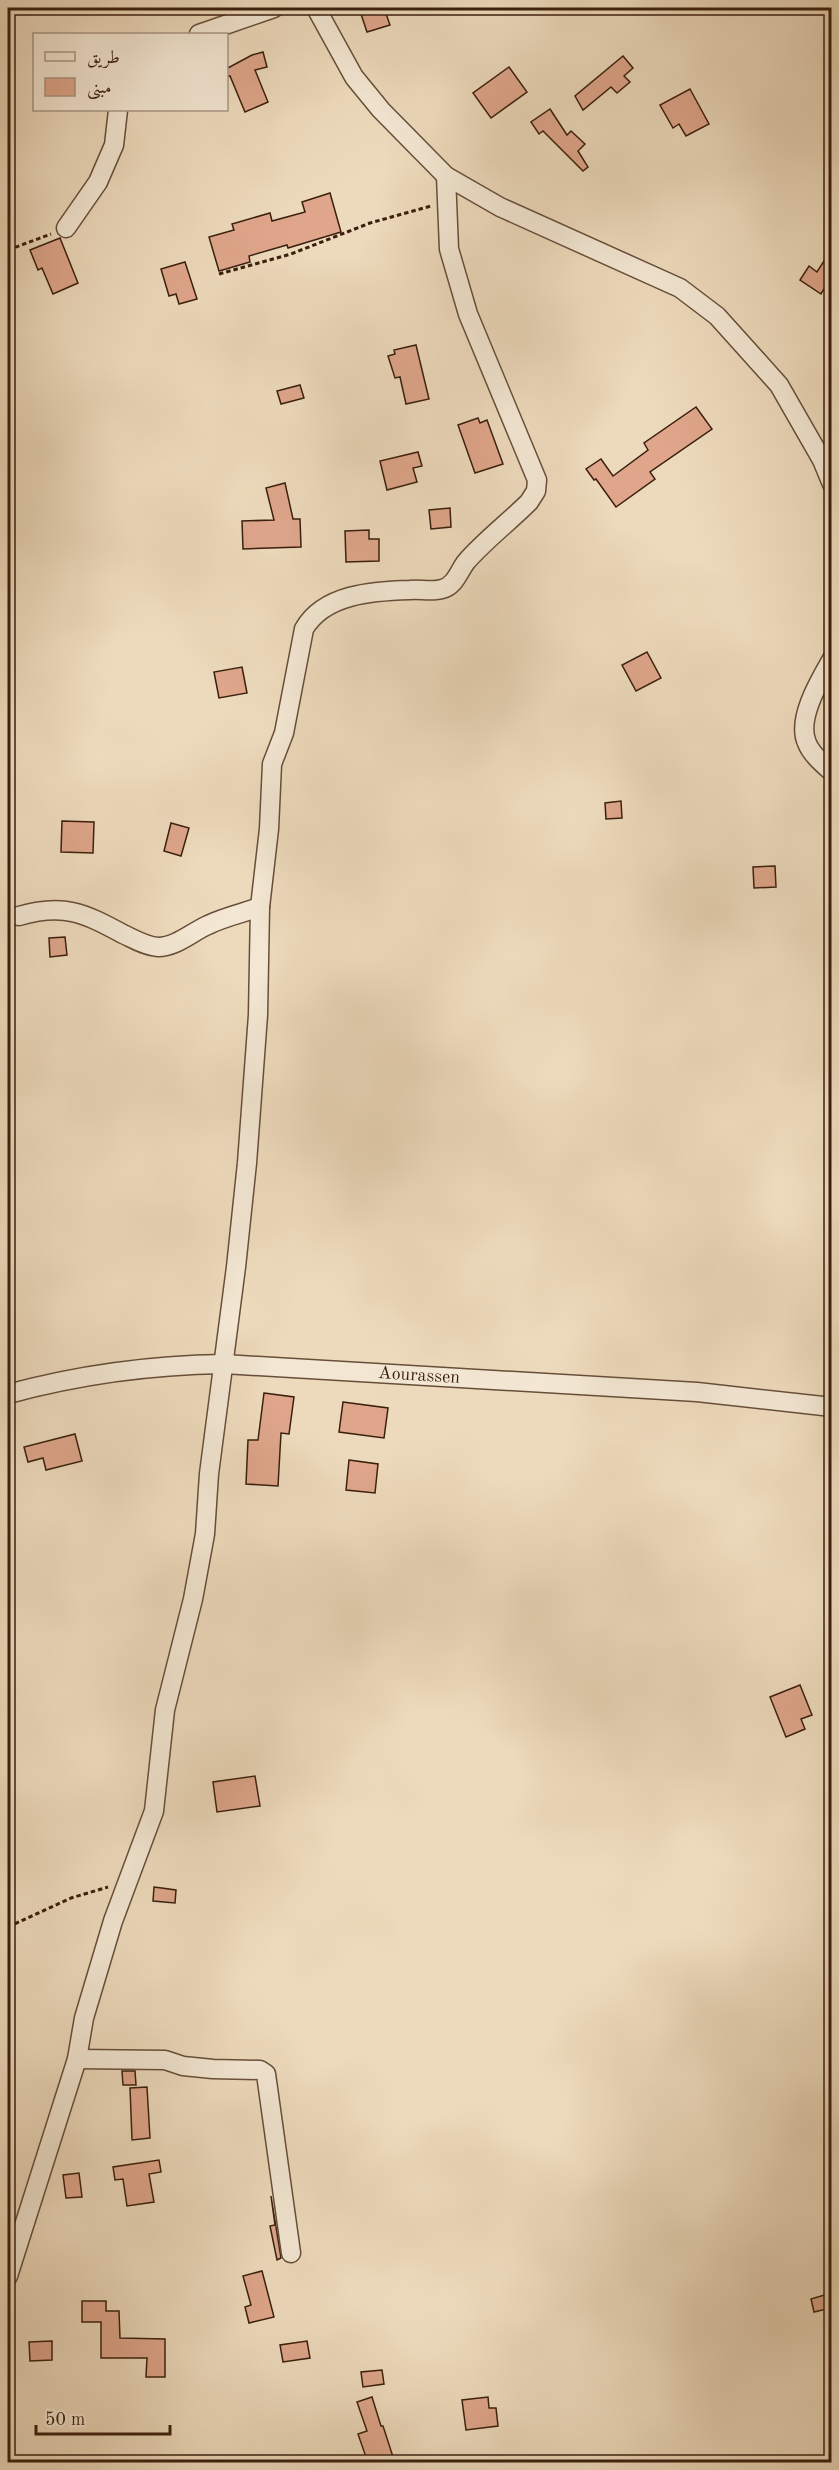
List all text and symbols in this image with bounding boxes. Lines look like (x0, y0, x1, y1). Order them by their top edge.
legend (33, 33, 228, 111)
text: طريق (87, 49, 120, 69)
text: مبنى (87, 79, 112, 100)
street label: Aourassen (377, 1364, 461, 1387)
scale bar (36, 2398, 170, 2436)
text: 50 m (45, 2411, 85, 2429)

